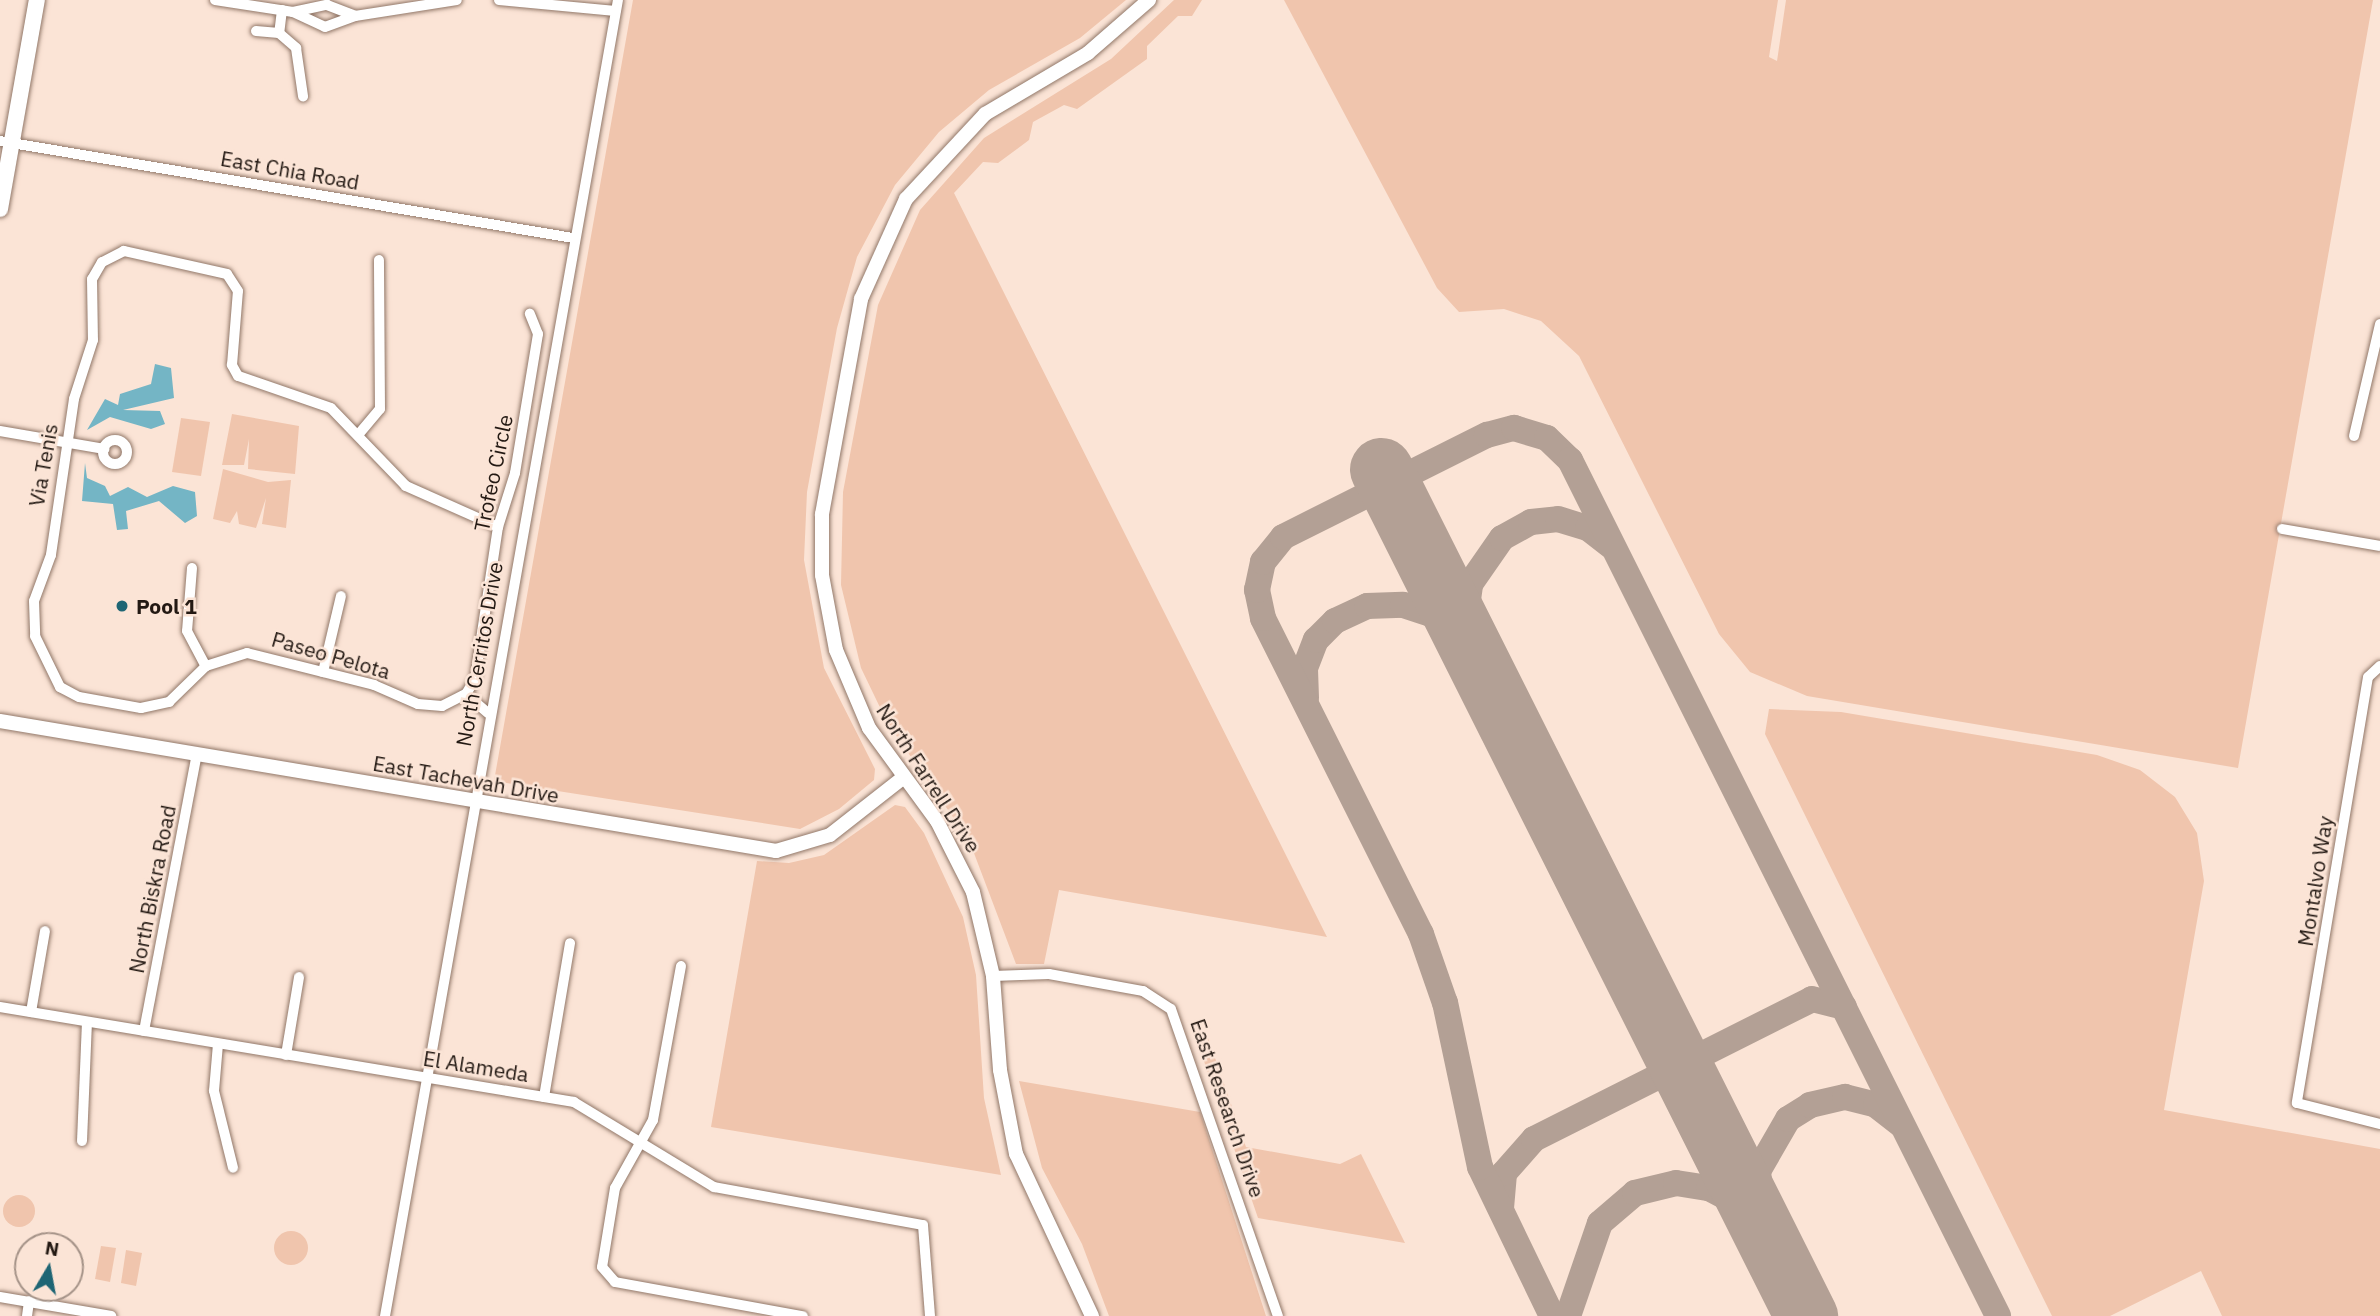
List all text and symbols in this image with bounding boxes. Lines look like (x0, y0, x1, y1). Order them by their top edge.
street label: East Chia Road (219, 145, 361, 195)
street label: Trofeo Circle (468, 412, 518, 534)
street label: Via Tenis (23, 422, 63, 508)
street label: North Cerritos Drive (450, 560, 508, 748)
place label: Pool 1 (136, 593, 197, 619)
marker: Pool 1 (114, 598, 130, 614)
street label: Paseo Pelota (269, 626, 393, 684)
street label: North Farrell Drive (871, 699, 987, 857)
street label: East Tachevah Drive (371, 750, 561, 808)
street label: North Biskra Road (123, 803, 181, 975)
street label: Montalvo Way (2292, 814, 2338, 948)
street label: East Research Drive (1186, 1015, 1270, 1201)
street label: El Alameda (421, 1045, 531, 1087)
north arrow (14, 1232, 84, 1302)
text: N (43, 1235, 61, 1261)

